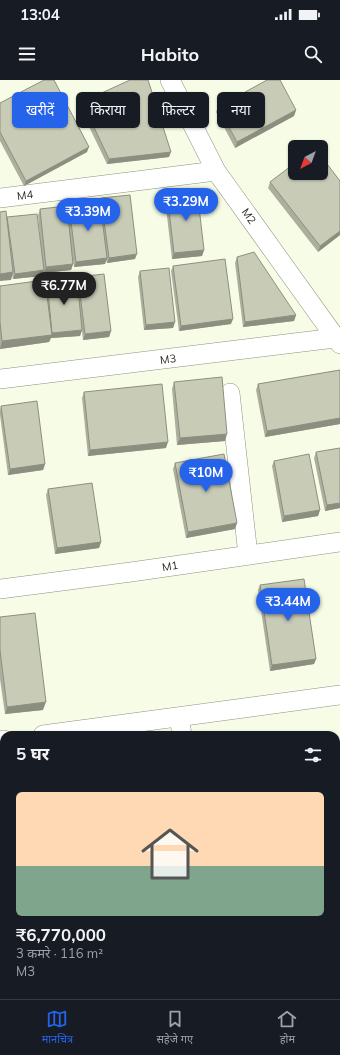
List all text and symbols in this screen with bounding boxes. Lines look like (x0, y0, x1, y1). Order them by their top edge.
text: 13:04 (20, 5, 60, 24)
icon: menu (16, 43, 38, 65)
text: Habito (141, 43, 199, 66)
icon: search (302, 43, 324, 65)
chip: खरीदें (12, 92, 68, 128)
chip: किराया (76, 92, 140, 128)
chip: फ़िल्टर (148, 92, 209, 128)
chip: नया (217, 92, 265, 128)
north arrow (288, 140, 328, 180)
map controls (288, 140, 328, 180)
street label: M4 (16, 187, 34, 203)
pin: ₹3.29M (153, 188, 219, 222)
text: ₹3.29M (163, 193, 209, 209)
pin: ₹3.39M (55, 198, 121, 232)
text: ₹3.39M (65, 203, 111, 219)
street label: M2 (239, 205, 260, 227)
pin: ₹6.77M (31, 272, 97, 306)
text: ₹6.77M (41, 277, 87, 293)
street label: M3 (159, 351, 177, 367)
pin: ₹10M (182, 459, 230, 493)
text: ₹10M (189, 464, 223, 480)
street label: M1 (161, 558, 179, 574)
pin: ₹3.44M (255, 588, 321, 622)
text: ₹3.44M (265, 593, 311, 609)
text: 5 घर (16, 743, 49, 764)
icon: filters (302, 744, 324, 766)
icon: home (134, 818, 206, 890)
text: ₹6,770,000 (16, 924, 106, 945)
text: 3 कमरे · 116 m² (16, 945, 103, 961)
text: M3 (16, 963, 35, 979)
tab: मानचित्र (42, 1008, 73, 1047)
tab: सहेजे गए (156, 1008, 193, 1047)
tab: होम (276, 1008, 298, 1047)

